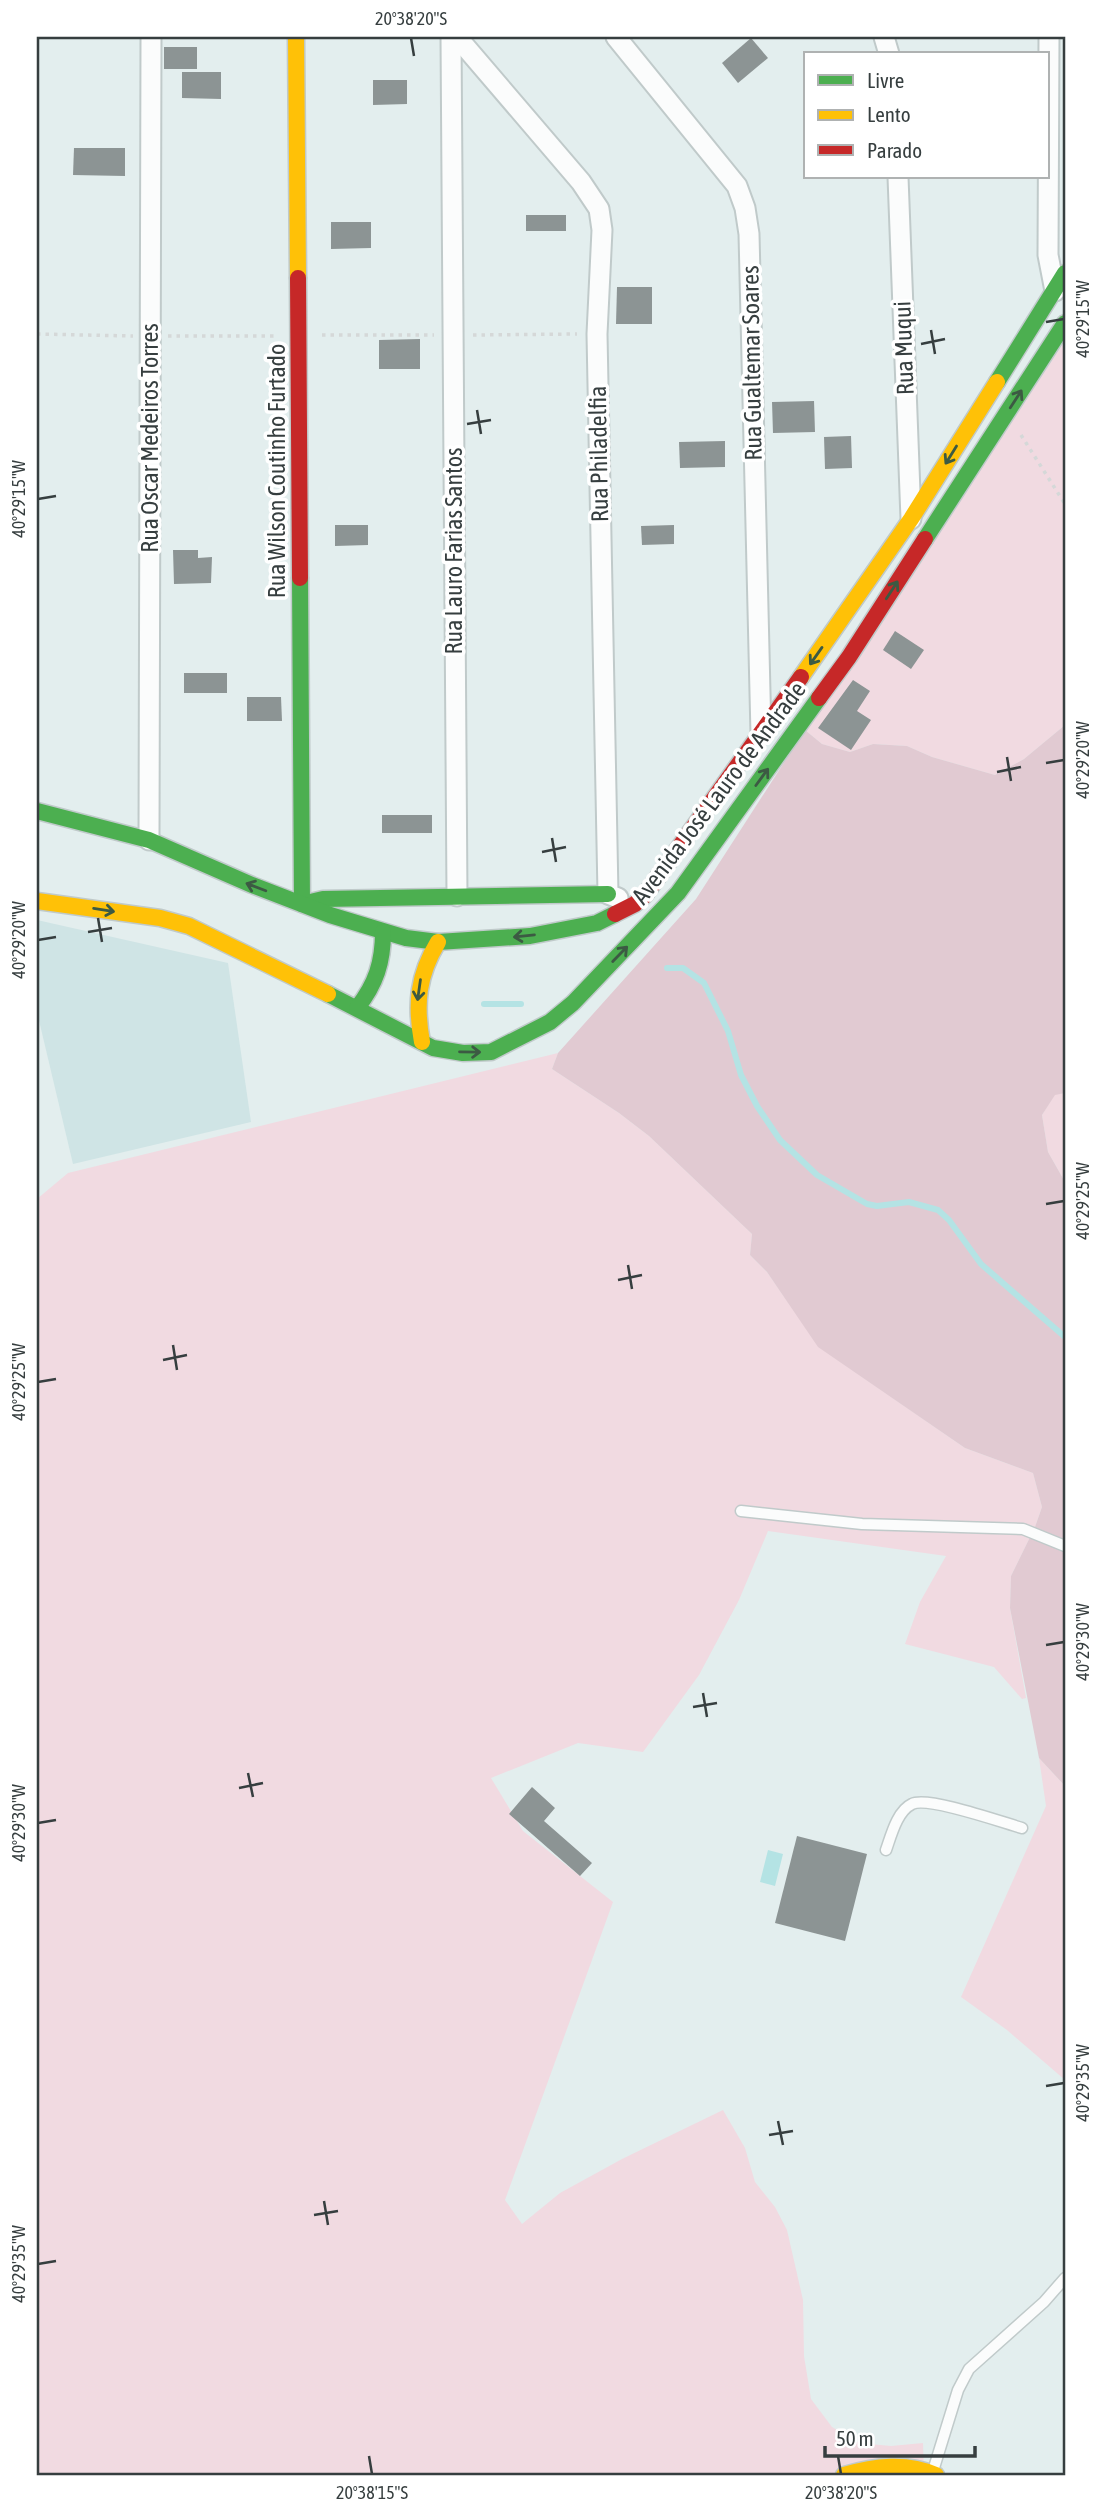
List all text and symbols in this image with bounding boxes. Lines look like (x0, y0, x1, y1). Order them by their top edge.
text: 20°38'20"S (375, 8, 447, 29)
legend (804, 52, 1050, 178)
text: Livre (867, 68, 904, 92)
text: Lento (867, 102, 911, 126)
text: Parado (867, 138, 922, 162)
street label: Rua Gualtemar Soares (736, 265, 767, 461)
text: 40°29'15"W (1072, 280, 1093, 358)
street label: Rua Muqui (888, 300, 919, 396)
street label: Rua Oscar Medeiros Torres (136, 323, 163, 553)
street label: Rua Wilson Coutinho Furtado (263, 344, 290, 598)
street label: Rua Philadelfia (584, 386, 613, 522)
one-way arrow (1008, 390, 1023, 409)
one-way arrow (943, 445, 957, 465)
street label: Rua Lauro Farias Santos (440, 448, 467, 654)
text: 40°29'15"W (8, 460, 29, 538)
one-way arrow (884, 581, 899, 600)
one-way arrow (809, 645, 823, 665)
street label: Avenida José Lauro de Andrade (626, 676, 811, 909)
text: 40°29'20"W (1072, 721, 1093, 799)
one-way arrow (755, 768, 769, 787)
one-way arrow (246, 879, 268, 892)
text: 40°29'20"W (8, 901, 29, 979)
one-way arrow (93, 903, 115, 916)
one-way arrow (513, 930, 535, 943)
one-way arrow (612, 946, 629, 963)
one-way arrow (412, 978, 425, 1001)
one-way arrow (458, 1046, 481, 1059)
text: 40°29'25"W (1072, 1162, 1093, 1240)
text: 40°29'25"W (8, 1343, 29, 1421)
text: 40°29'30"W (1072, 1603, 1093, 1681)
text: 40°29'30"W (8, 1784, 29, 1862)
text: 40°29'35"W (1072, 2044, 1093, 2122)
text: 40°29'35"W (8, 2225, 29, 2303)
scale bar (825, 2414, 976, 2458)
text: 50 m (836, 2426, 874, 2450)
text: 20°38'15"S (336, 2482, 408, 2503)
text: 20°38'20"S (805, 2482, 877, 2503)

